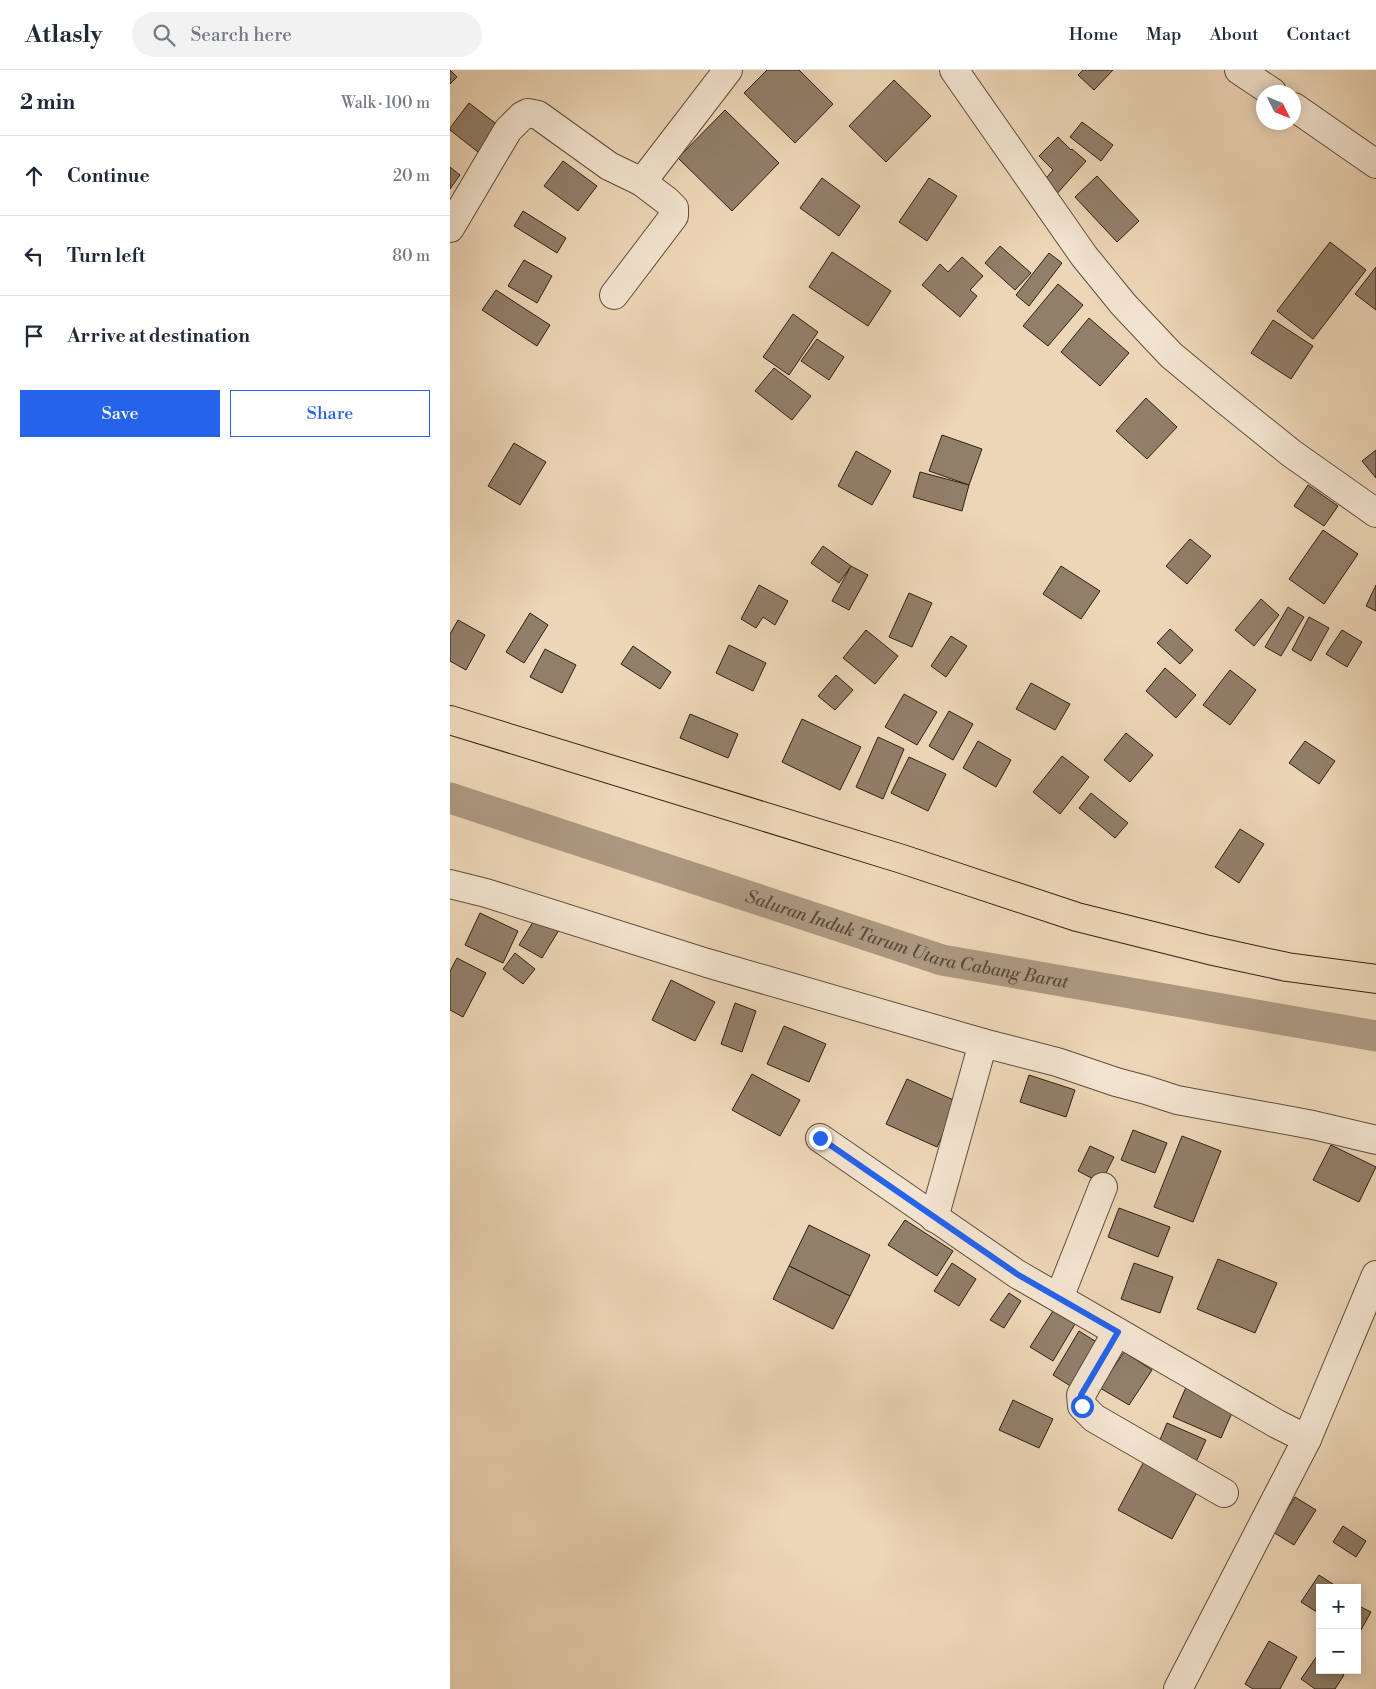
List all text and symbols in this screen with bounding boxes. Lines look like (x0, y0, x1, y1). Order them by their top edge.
search box (132, 12, 482, 57)
text: Atlasly (25, 20, 102, 50)
icon: search (150, 21, 178, 49)
text: Search here (190, 23, 292, 47)
text: Home (1069, 23, 1118, 46)
text: Map (1146, 23, 1182, 46)
text: About (1210, 23, 1259, 46)
text: Contact (1287, 23, 1351, 46)
north arrow (1256, 85, 1301, 130)
text: 2 min (20, 90, 75, 116)
text: Walk · 100 m (341, 93, 430, 113)
icon: ahead (20, 162, 48, 190)
text: Continue (67, 164, 150, 188)
text: 20 m (393, 166, 430, 186)
icon: left (20, 242, 48, 270)
text: Turn left (67, 244, 146, 268)
text: 80 m (392, 246, 430, 266)
icon: arrive (20, 322, 48, 350)
text: Arrive at destination (67, 324, 250, 348)
button: Save (20, 390, 220, 437)
button: Share (230, 390, 430, 437)
water label: Saluran Induk Tarum Utara Cabang Barat (743, 885, 1071, 994)
route end (809, 1127, 832, 1150)
route start (1071, 1395, 1094, 1418)
map controls (1316, 1584, 1361, 1674)
button: + (1316, 1584, 1361, 1629)
button: − (1316, 1629, 1361, 1674)

